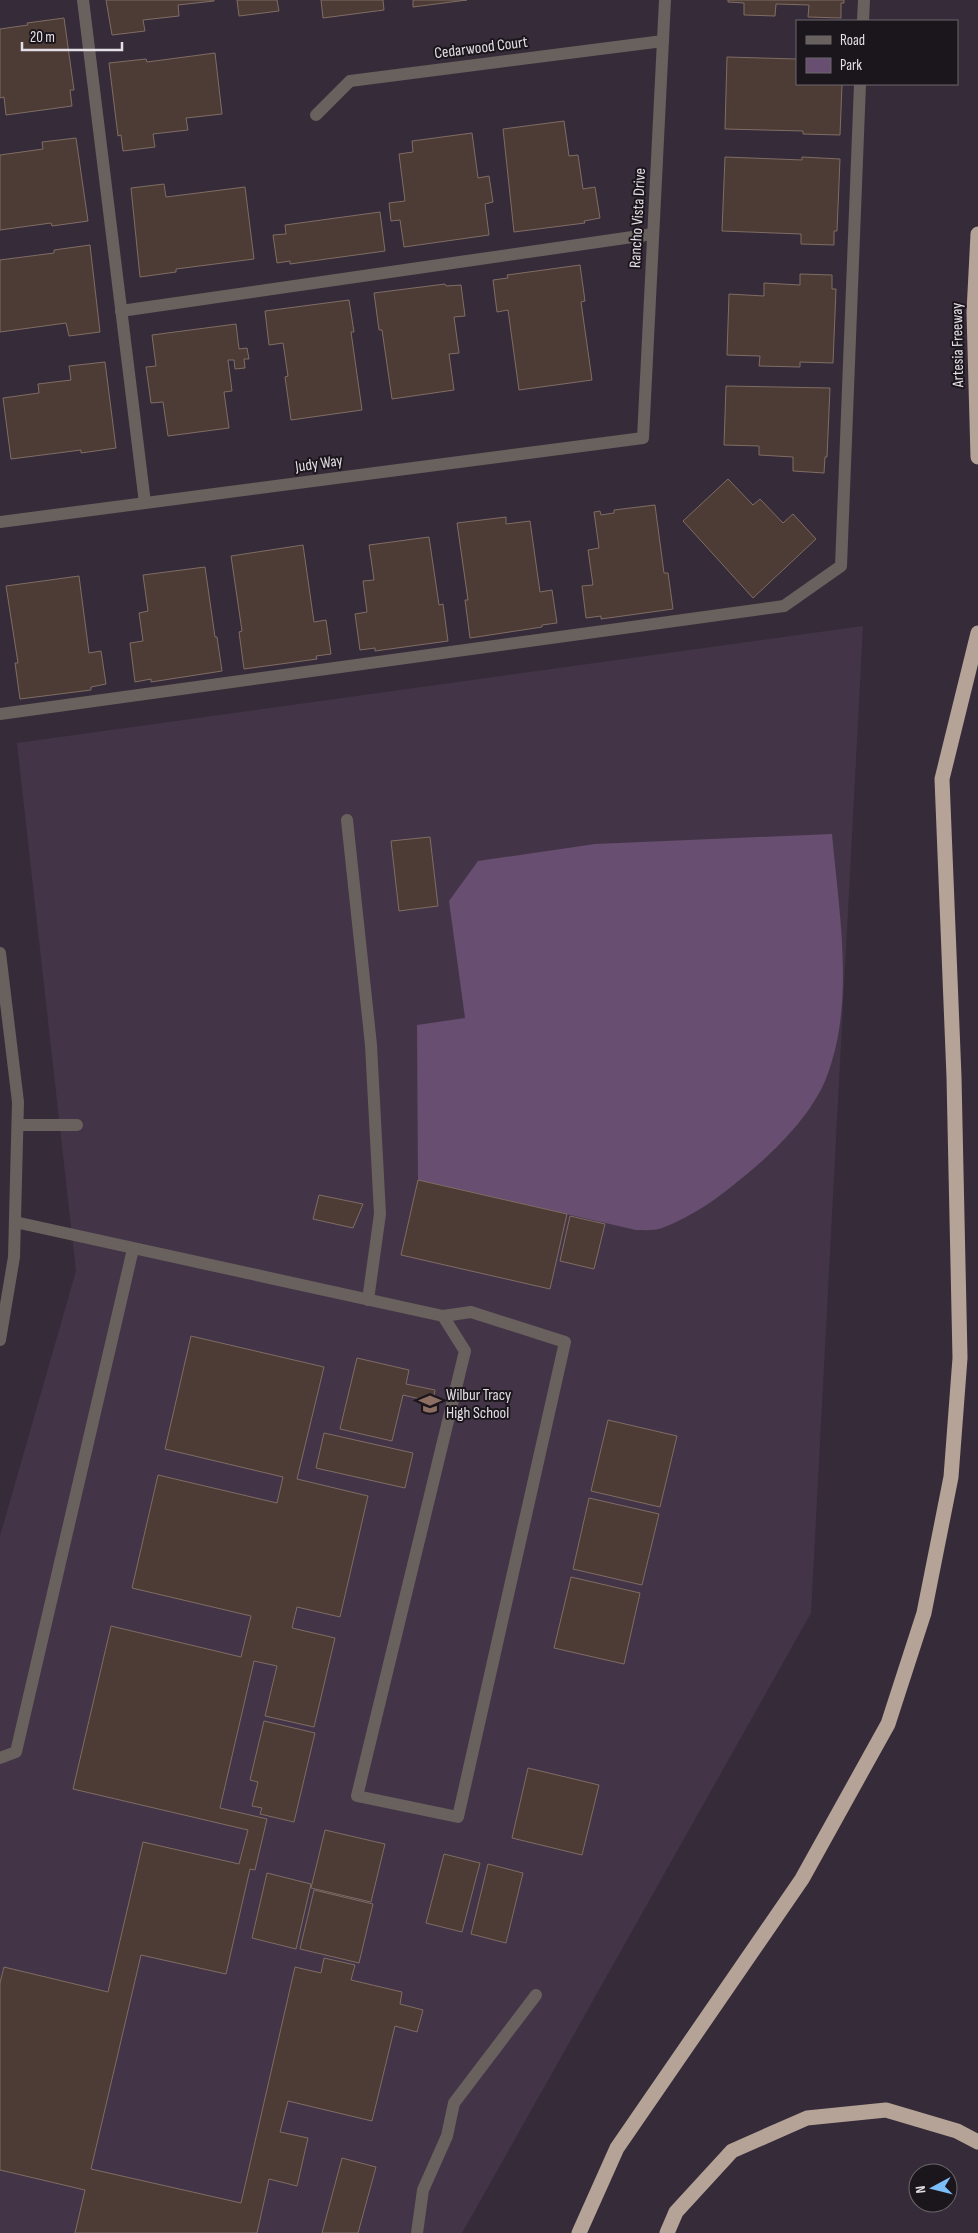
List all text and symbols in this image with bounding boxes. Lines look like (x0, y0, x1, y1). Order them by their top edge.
scale bar (22, 20, 122, 52)
legend (796, 20, 958, 85)
text: 20 m (30, 28, 55, 47)
text: Road (840, 31, 865, 50)
street label: Cedarwood Court (433, 33, 529, 63)
text: Park (840, 56, 862, 75)
street label: Rancho Vista Drive (626, 168, 650, 268)
street label: Artesia Freeway (948, 302, 968, 389)
street label: Judy Way (293, 451, 344, 477)
place label: Wilbur Tracy High School (446, 1386, 511, 1423)
school or university icon: Wilbur Tracy High School (417, 1391, 443, 1417)
north arrow (908, 2163, 958, 2213)
text: N (912, 2185, 929, 2194)

